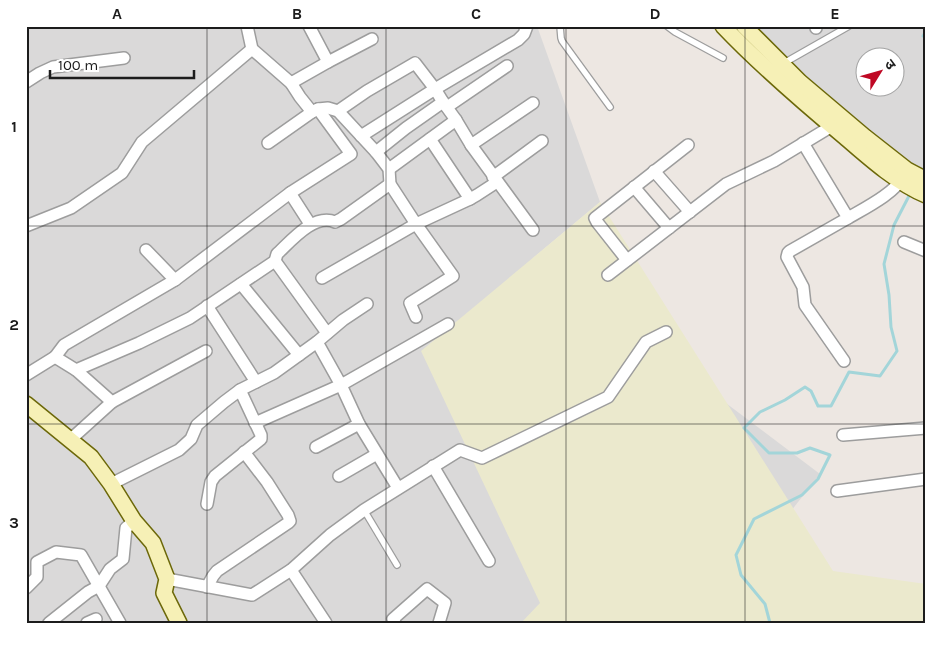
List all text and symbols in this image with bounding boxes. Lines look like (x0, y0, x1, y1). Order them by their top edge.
text: A (112, 4, 122, 23)
text: B (292, 4, 302, 23)
text: C (471, 4, 481, 23)
text: D (650, 4, 661, 23)
text: E (830, 4, 840, 23)
scale bar (50, 48, 194, 80)
north arrow (854, 48, 904, 98)
text: 100 m (58, 56, 98, 74)
text: उ (881, 56, 900, 74)
text: 1 (11, 117, 17, 136)
text: 2 (9, 315, 19, 334)
text: 3 (9, 513, 19, 532)

